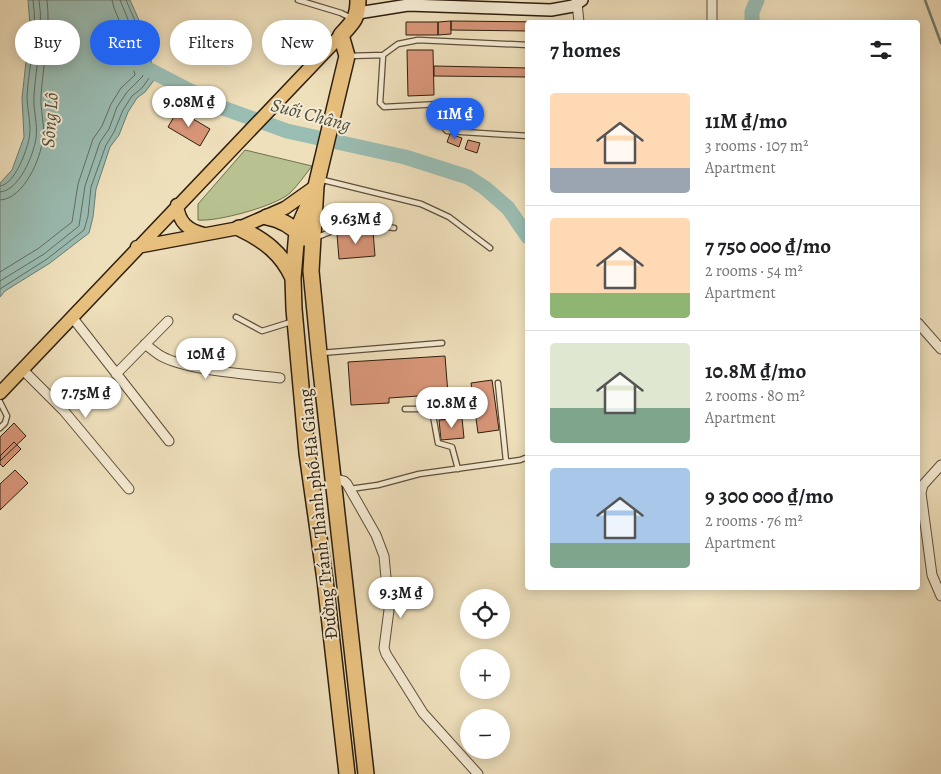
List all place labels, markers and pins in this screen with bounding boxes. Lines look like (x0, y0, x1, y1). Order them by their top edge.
pin: 9.08M ₫ (143, 86, 235, 128)
pin: 11M ₫ (420, 98, 490, 140)
pin: 9.63M ₫ (310, 202, 402, 245)
pin: 10M ₫ (171, 338, 241, 380)
pin: 7.75M ₫ (40, 376, 132, 419)
pin: 10.8M ₫ (406, 386, 498, 429)
pin: 9.3M ₫ (360, 576, 442, 619)

